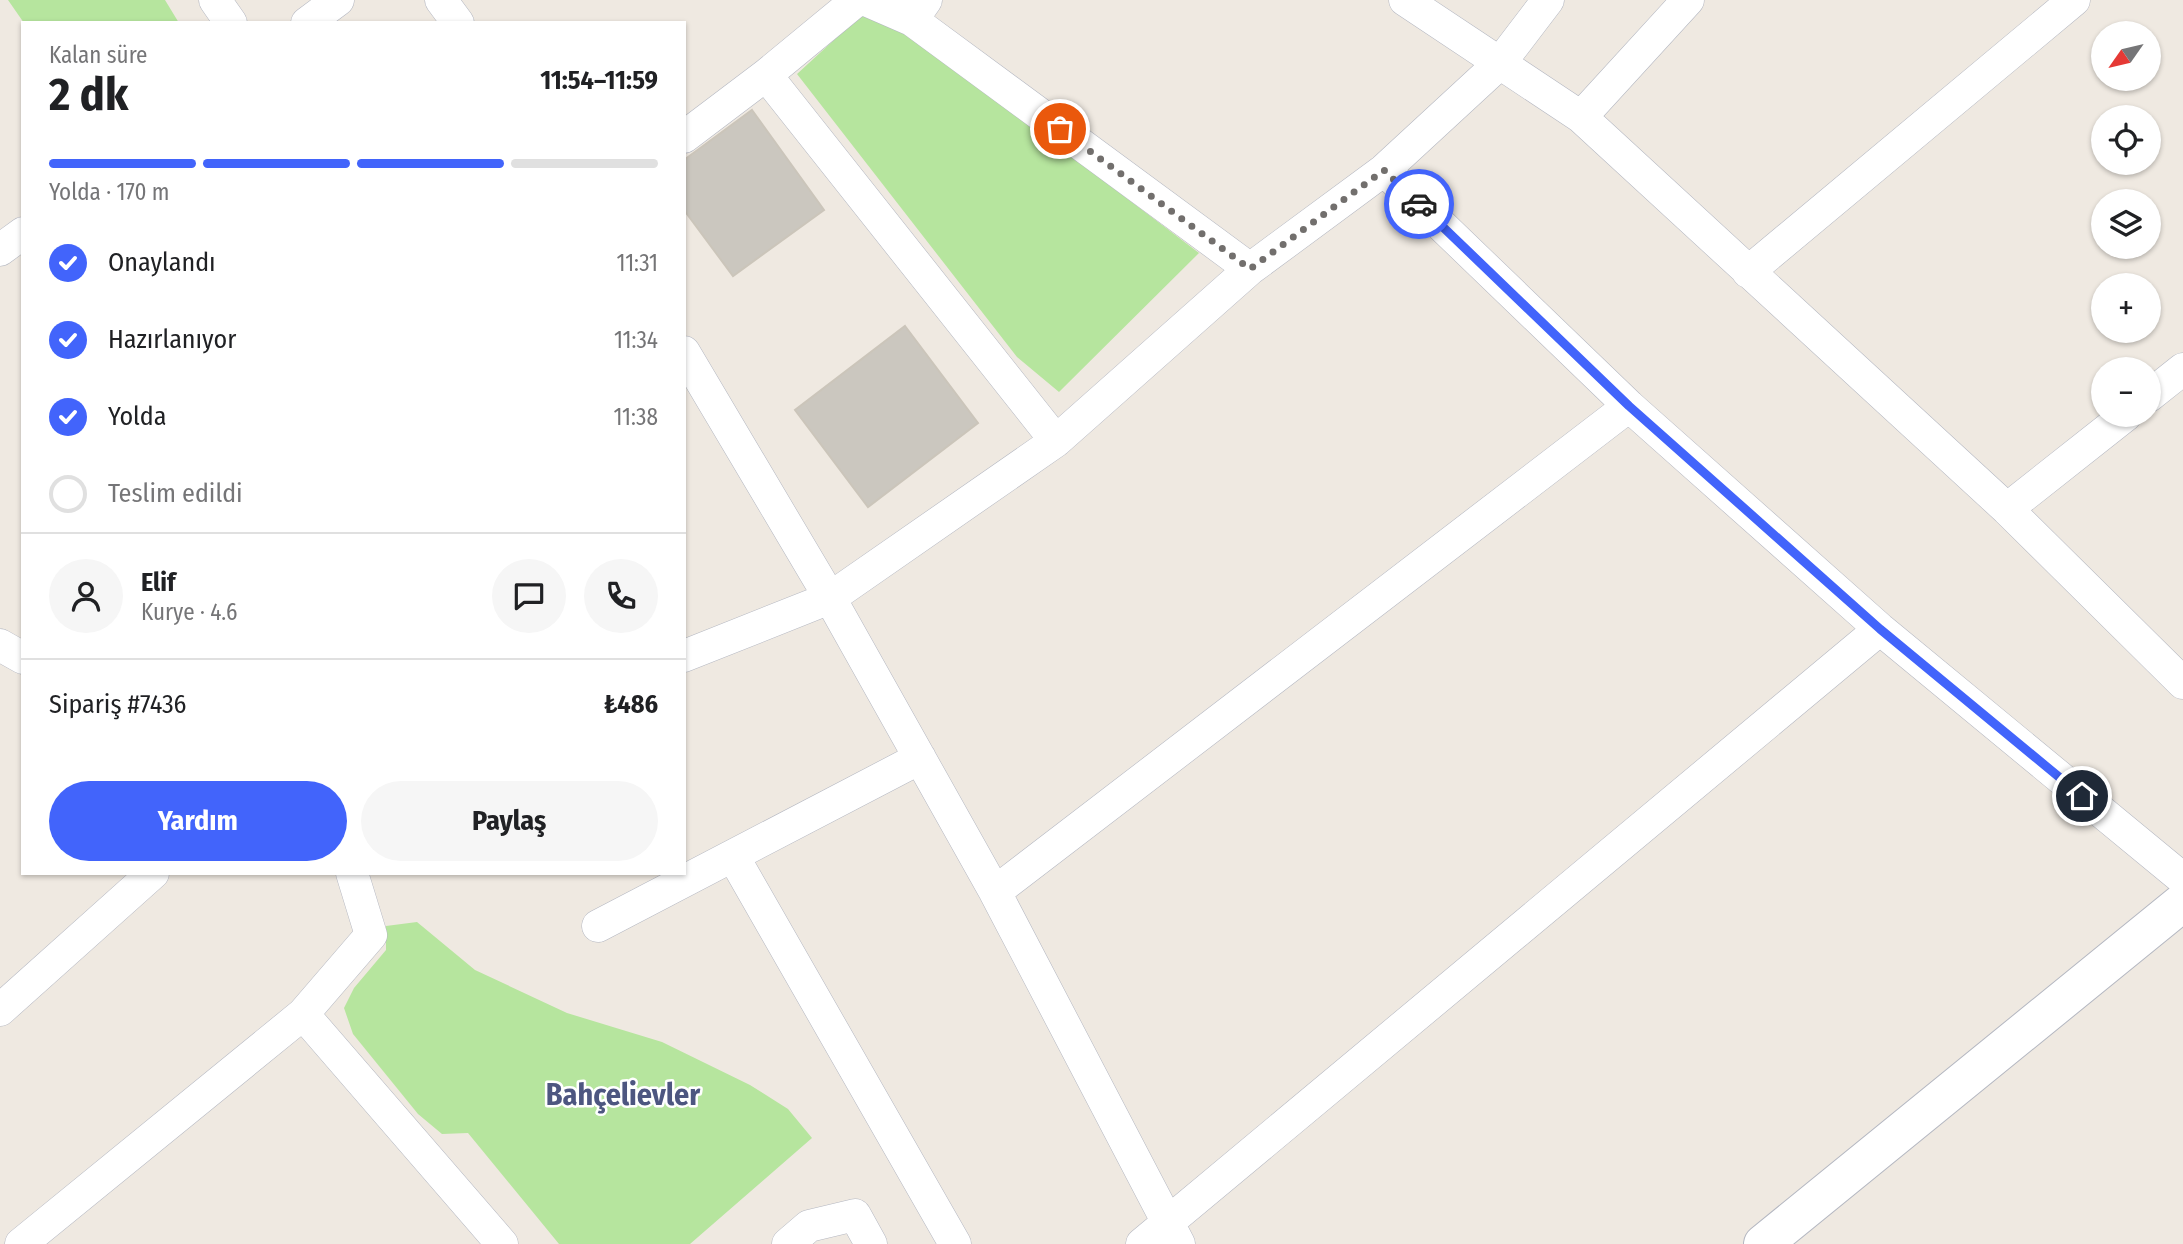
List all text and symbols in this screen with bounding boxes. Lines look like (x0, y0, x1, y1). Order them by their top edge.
north arrow (2091, 21, 2161, 91)
map controls (2091, 21, 2161, 427)
text: Kalan süre (49, 41, 147, 69)
text: 11:54–11:59 (540, 65, 658, 96)
text: 2 dk (49, 67, 128, 122)
pin (1030, 99, 1090, 159)
button: locate (2091, 105, 2161, 175)
icon: bag (1041, 110, 1079, 148)
courier (1384, 169, 1454, 239)
text: Yolda · 170 m (49, 178, 170, 206)
icon: car (1400, 185, 1438, 223)
button: layers (2091, 189, 2161, 259)
icon: check (49, 244, 87, 282)
text: Onaylandı (108, 247, 216, 278)
text: 11:31 (617, 249, 658, 277)
button: + (2091, 273, 2161, 343)
icon: check (49, 321, 87, 359)
text: Hazırlanıyor (108, 324, 236, 355)
text: 11:34 (614, 326, 658, 354)
button: − (2091, 357, 2161, 427)
icon: check (49, 398, 87, 436)
text: Yolda (108, 401, 167, 432)
text: 11:38 (613, 403, 658, 431)
text: Teslim edildi (108, 478, 243, 509)
button: person (49, 559, 123, 633)
button: chat (492, 559, 566, 633)
button: phone (584, 559, 658, 633)
text: Elif (141, 567, 175, 598)
text: Kurye · 4.6 (141, 598, 237, 626)
text: Sipariş #7436 (49, 689, 187, 720)
text: ₺486 (604, 689, 658, 720)
pin (2052, 766, 2112, 826)
icon: home (2063, 777, 2101, 815)
button: Yardım (49, 781, 347, 861)
button: Paylaş (361, 781, 658, 861)
district label: Bahçelievler (546, 1077, 701, 1114)

